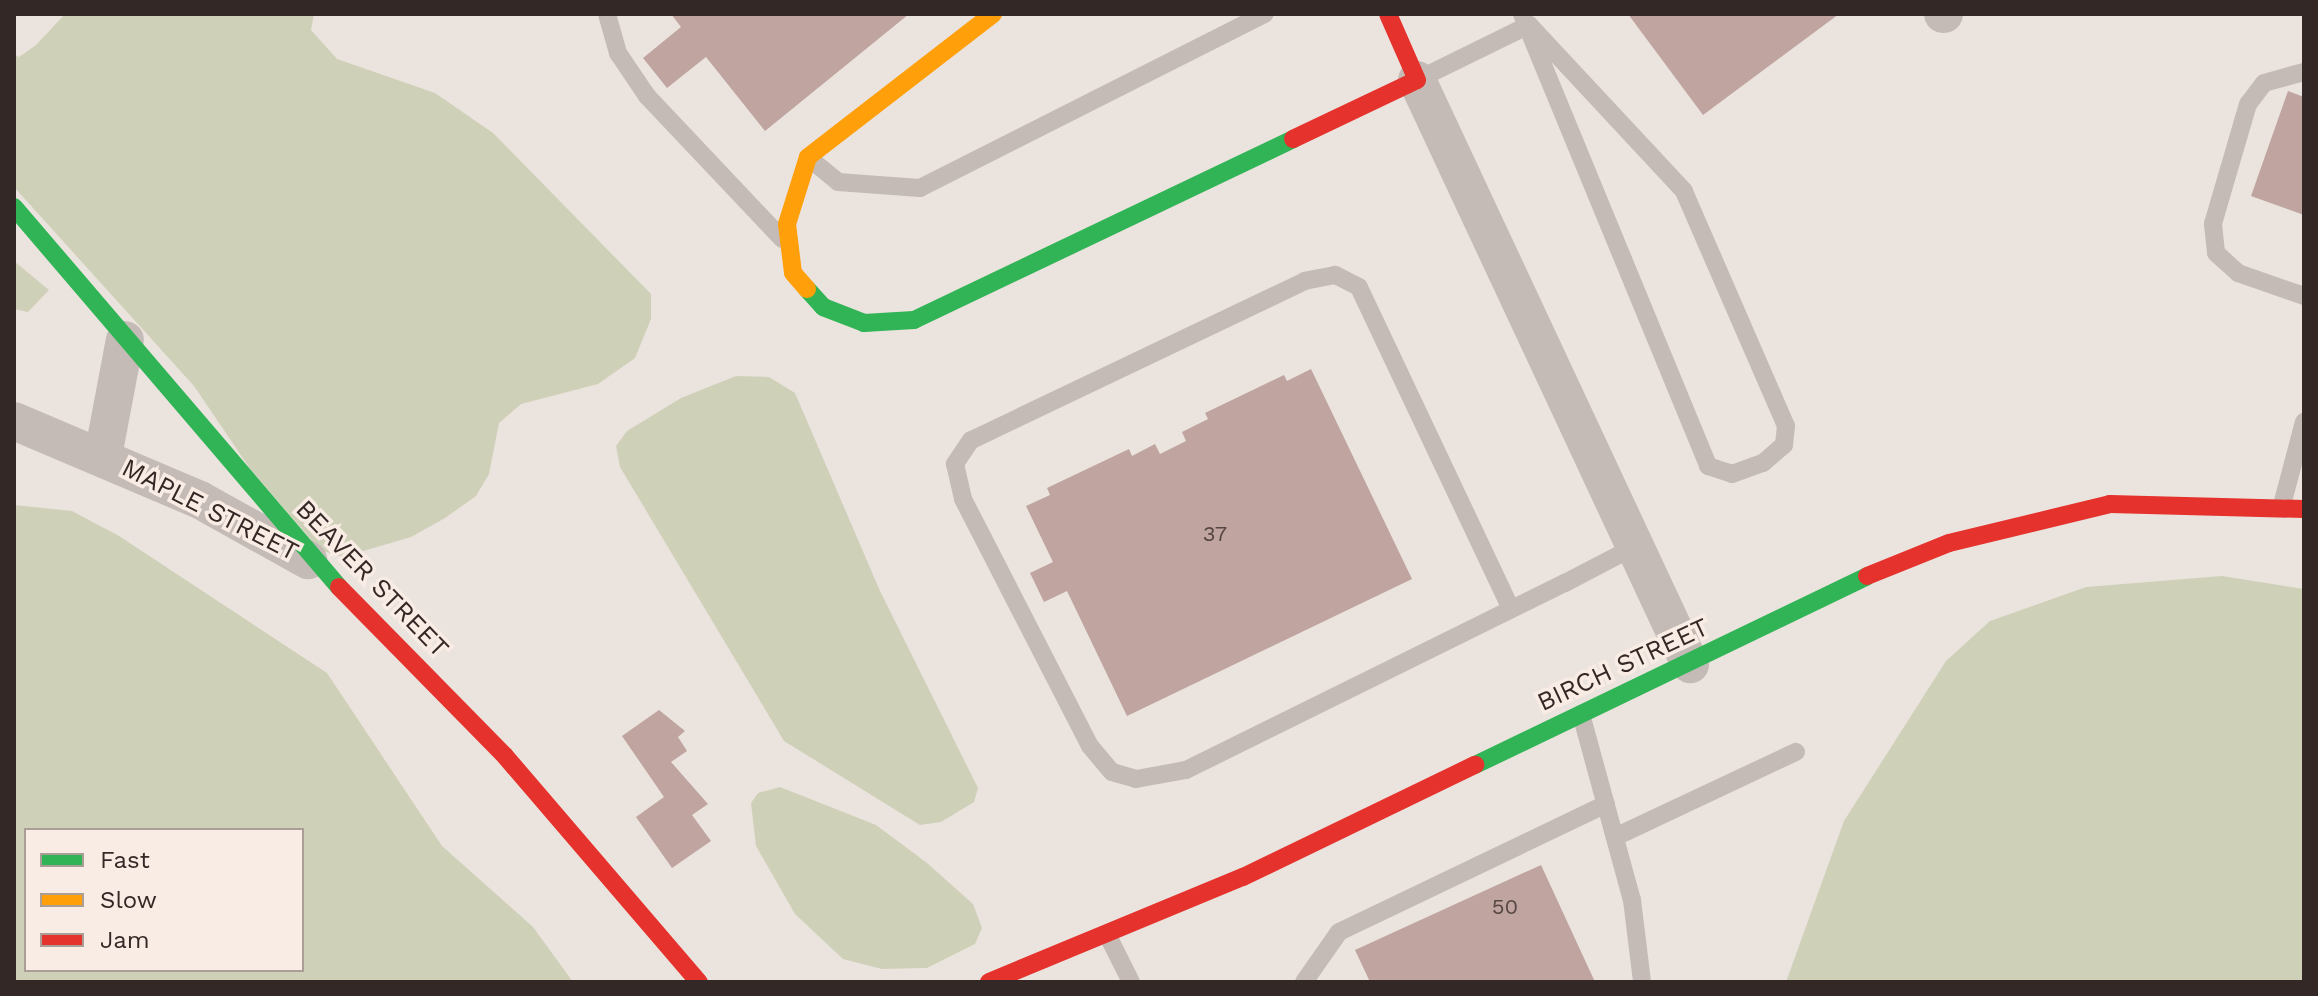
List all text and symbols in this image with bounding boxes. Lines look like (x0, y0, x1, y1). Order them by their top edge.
street label: MAPLE STREET (116, 452, 304, 568)
street label: BEAVER STREET (289, 494, 455, 664)
house number: 37 (1203, 521, 1227, 547)
street label: BIRCH STREET (1532, 612, 1714, 718)
legend (24, 828, 304, 972)
text: Fast (100, 846, 150, 874)
text: Slow (100, 886, 157, 914)
house number: 50 (1492, 894, 1518, 920)
text: Jam (100, 926, 150, 954)

